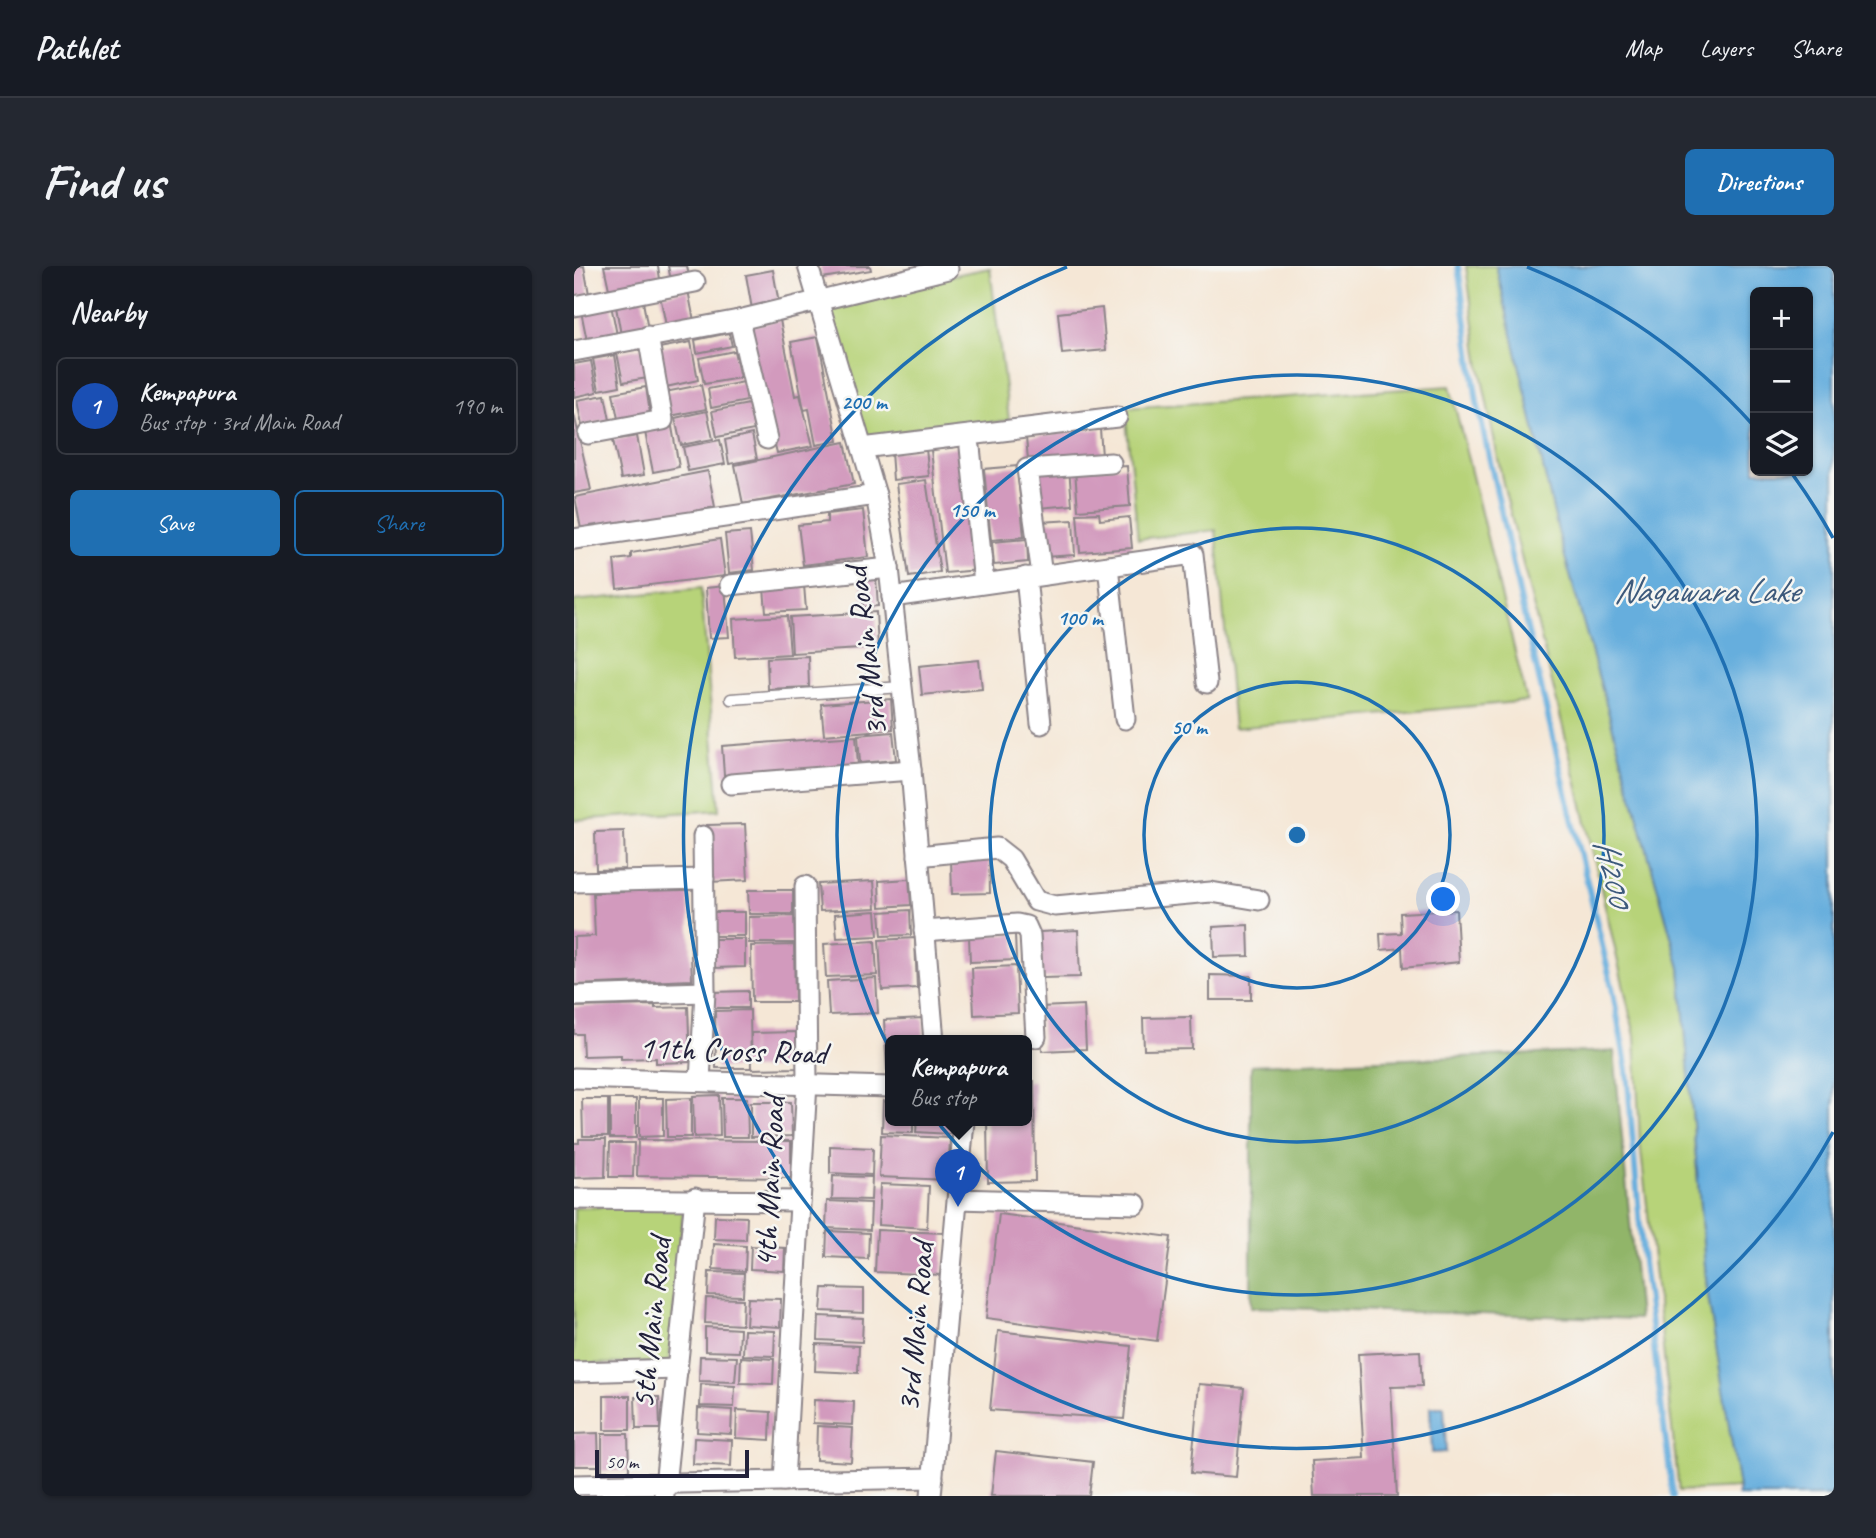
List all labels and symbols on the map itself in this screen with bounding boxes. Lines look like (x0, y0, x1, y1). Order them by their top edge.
text: 200 m (841, 389, 889, 415)
text: 150 m (949, 497, 997, 523)
street label: 3rd Main Road (834, 560, 897, 739)
water label: Nagawara Lake (1614, 568, 1803, 613)
text: 100 m (1057, 605, 1105, 631)
text: 50 m (1171, 714, 1209, 740)
centre of rings (1285, 823, 1309, 847)
water label: H200 (1584, 834, 1644, 917)
your location (1426, 882, 1460, 916)
street label: 11th Cross Road (638, 1026, 833, 1074)
street label: 4th Main Road (744, 1090, 795, 1269)
pin: 1 (935, 1149, 981, 1207)
street label: 5th Main Road (621, 1231, 681, 1410)
street label: 3rd Main Road (887, 1235, 944, 1414)
scale bar (595, 1447, 749, 1479)

